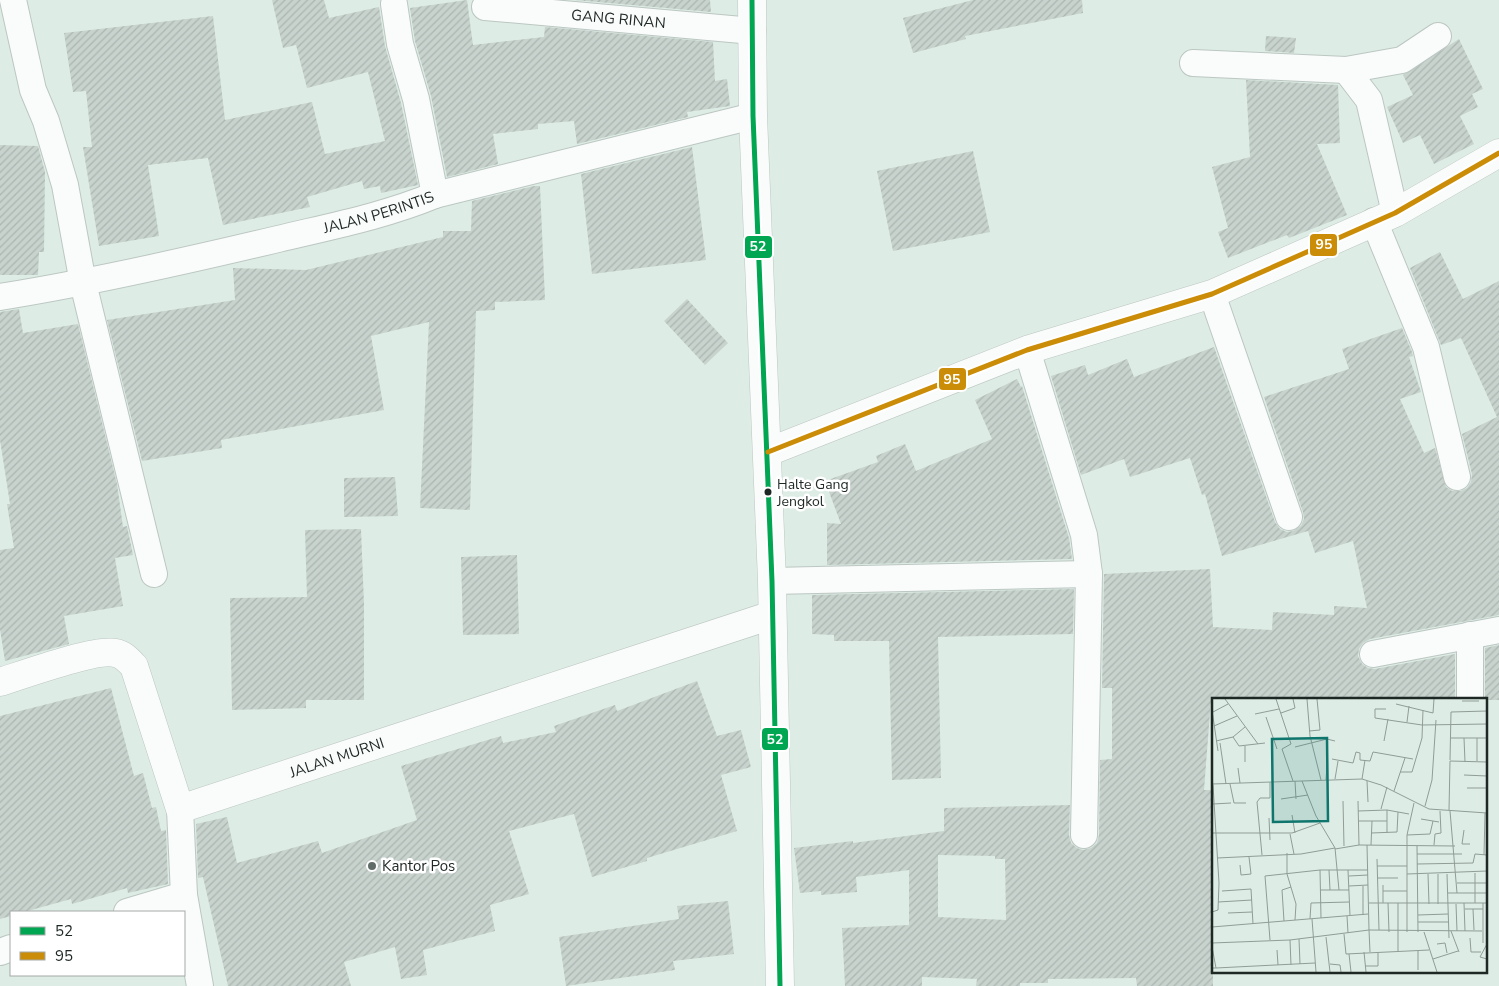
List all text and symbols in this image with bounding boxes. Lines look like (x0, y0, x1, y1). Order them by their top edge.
street label: GANG RINAN (570, 5, 667, 33)
street label: JALAN PERINTIS (320, 186, 437, 238)
line badge: 95 (1309, 233, 1338, 257)
line badge: 52 (744, 235, 773, 259)
text: 95 (1316, 235, 1332, 254)
text: 52 (750, 237, 766, 256)
line badge: 95 (938, 367, 967, 391)
text: 95 (944, 370, 960, 389)
place label: Halte Gang Jengkol (776, 475, 849, 511)
marker: Halte Gang Jengkol (763, 487, 773, 497)
inset map (1212, 698, 1486, 974)
line badge: 52 (761, 727, 789, 751)
text: 52 (767, 730, 783, 749)
street label: JALAN MURNI (286, 733, 387, 783)
place label: Kantor Pos (382, 856, 455, 876)
marker: Kantor Pos (366, 860, 378, 872)
legend (10, 911, 185, 976)
text: 52 (55, 921, 73, 941)
text: 95 (55, 946, 73, 966)

